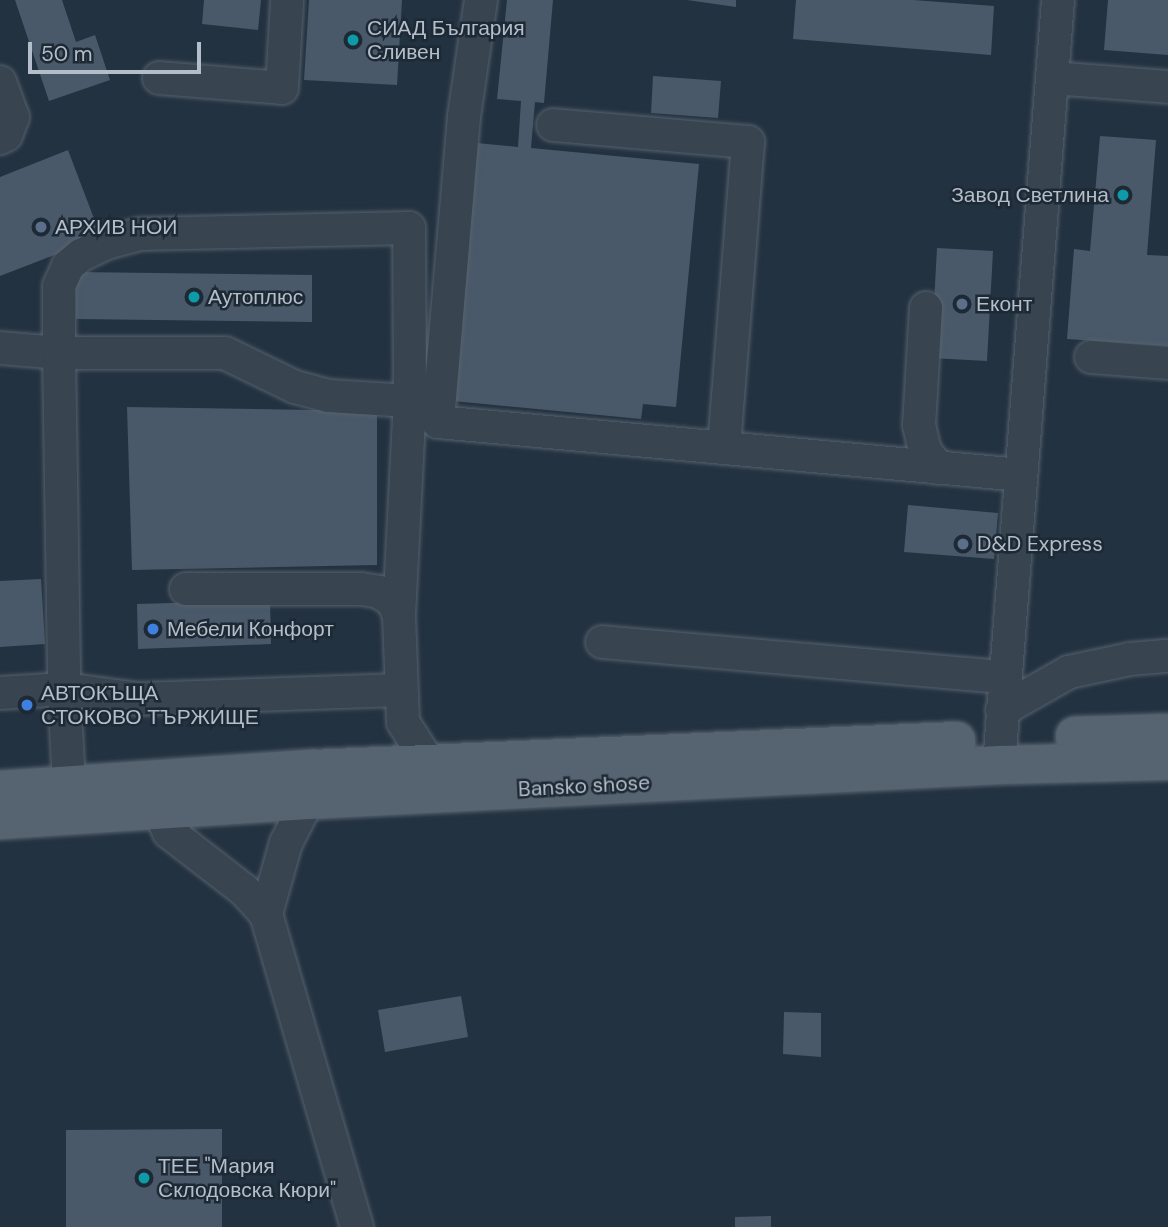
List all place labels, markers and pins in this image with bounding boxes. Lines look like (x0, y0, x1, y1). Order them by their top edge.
place label: СИАД България Сливен (367, 15, 525, 65)
marker: СИАД България Сливен (345, 32, 361, 48)
place label: Завод Светлина (951, 182, 1109, 208)
marker: Завод Светлина (1115, 187, 1131, 203)
place label: АРХИВ НОИ (55, 214, 177, 240)
marker: АРХИВ НОИ (33, 219, 49, 235)
place label: Аутоплюс (208, 284, 303, 310)
marker: Аутоплюс (186, 289, 202, 305)
place label: Еконт (976, 291, 1032, 317)
marker: Еконт (954, 296, 970, 312)
place label: D&D Express (977, 531, 1103, 557)
marker: D&D Express (955, 536, 971, 552)
place label: Мебели Конфорт (167, 616, 334, 642)
marker: Мебели Конфорт (145, 621, 161, 637)
place label: АВТОКЪЩА СТОКОВО ТЪРЖИЩЕ (41, 680, 259, 730)
marker: АВТОКЪЩА СТОКОВО ТЪРЖИЩЕ (19, 697, 35, 713)
place label: ТЕЕ "Мария Склодовска Кюри" (158, 1153, 336, 1203)
marker: ТЕЕ "Мария Склодовска Кюри" (136, 1170, 152, 1186)

